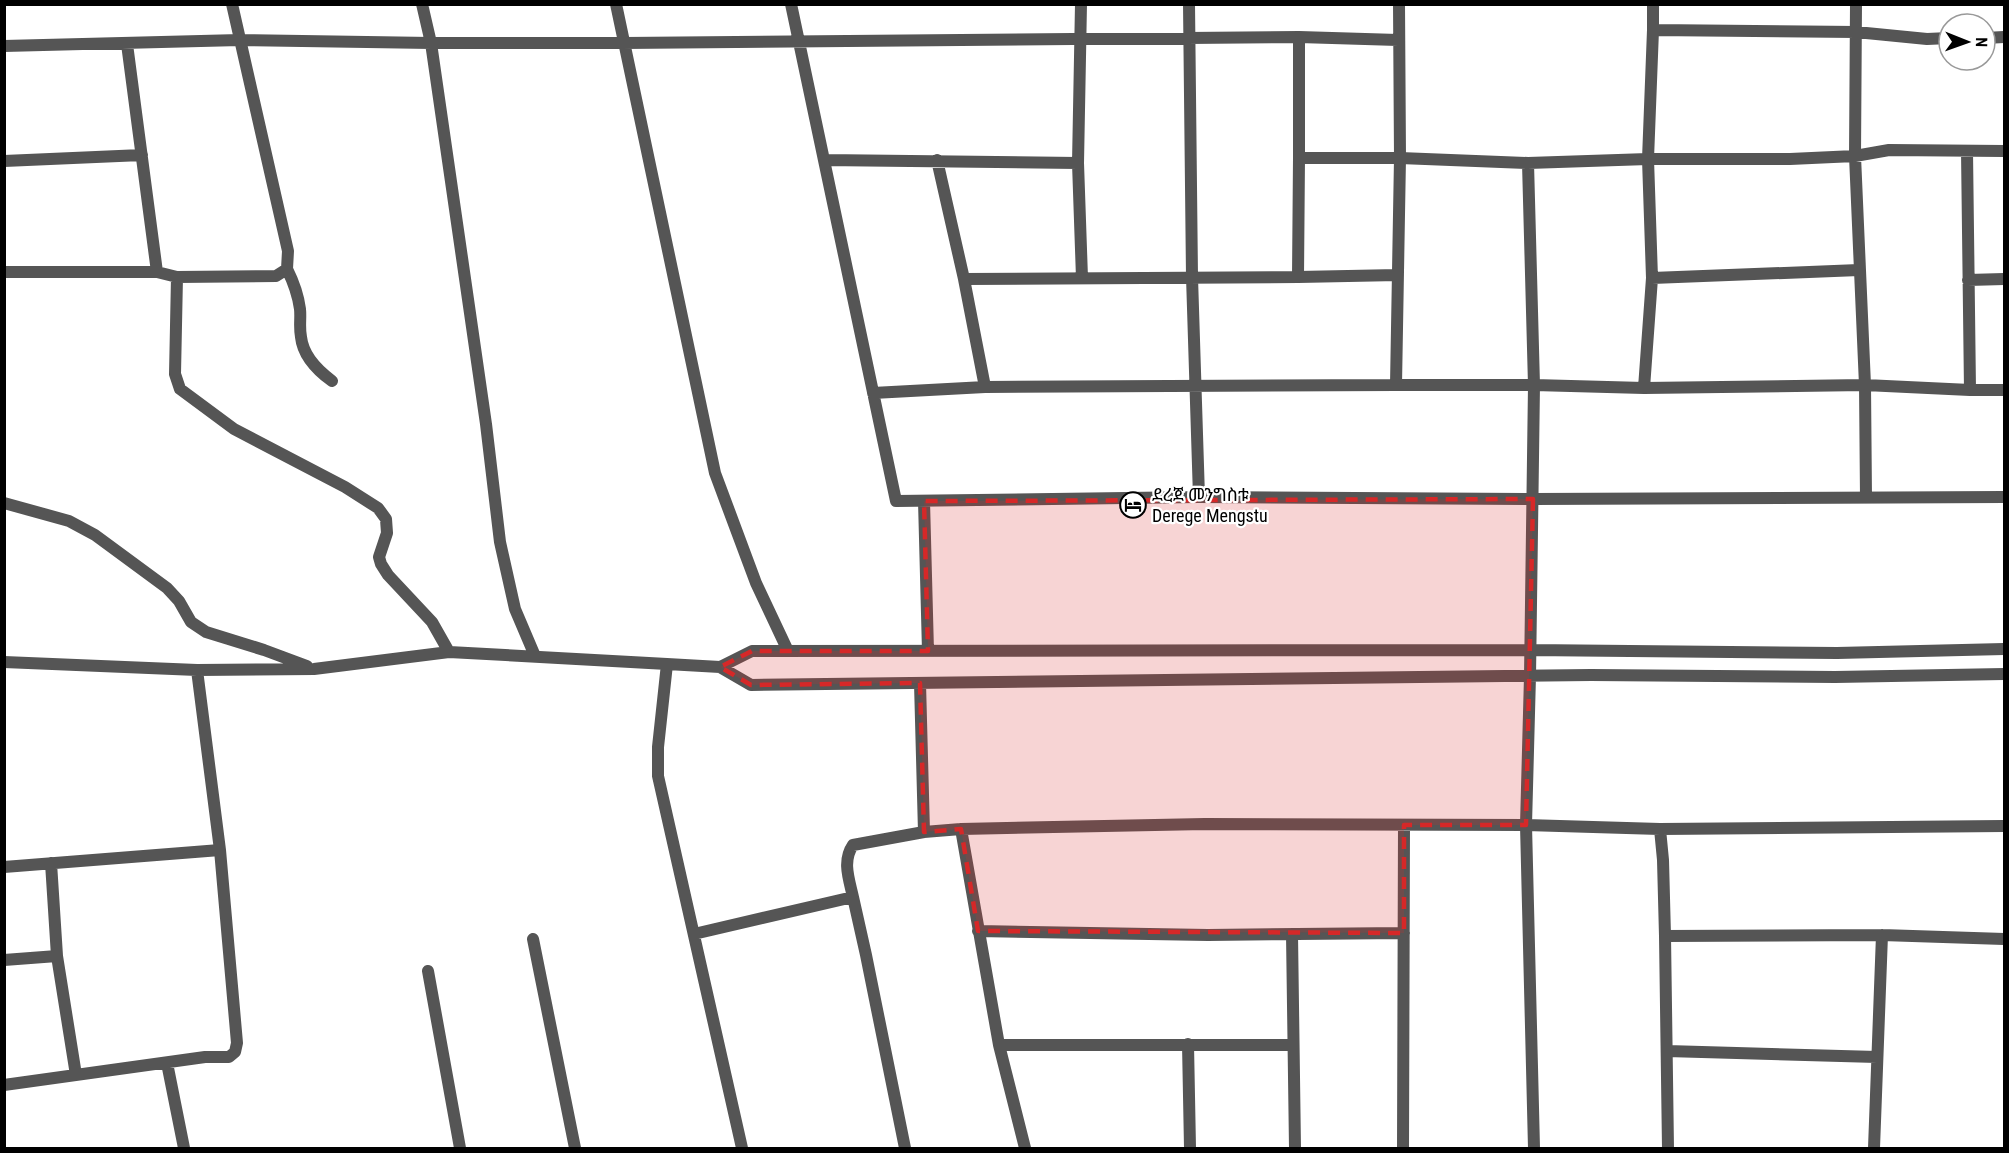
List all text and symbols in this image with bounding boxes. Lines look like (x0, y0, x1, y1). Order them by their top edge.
north arrow (1937, 12, 1997, 72)
text: N (1972, 37, 1991, 47)
place label: ደረጀ መንግስቱ Derege Mengstu (1152, 484, 1268, 526)
hotel icon: ደረጀ መንግስቱ Derege Mengstu (1118, 490, 1148, 520)

